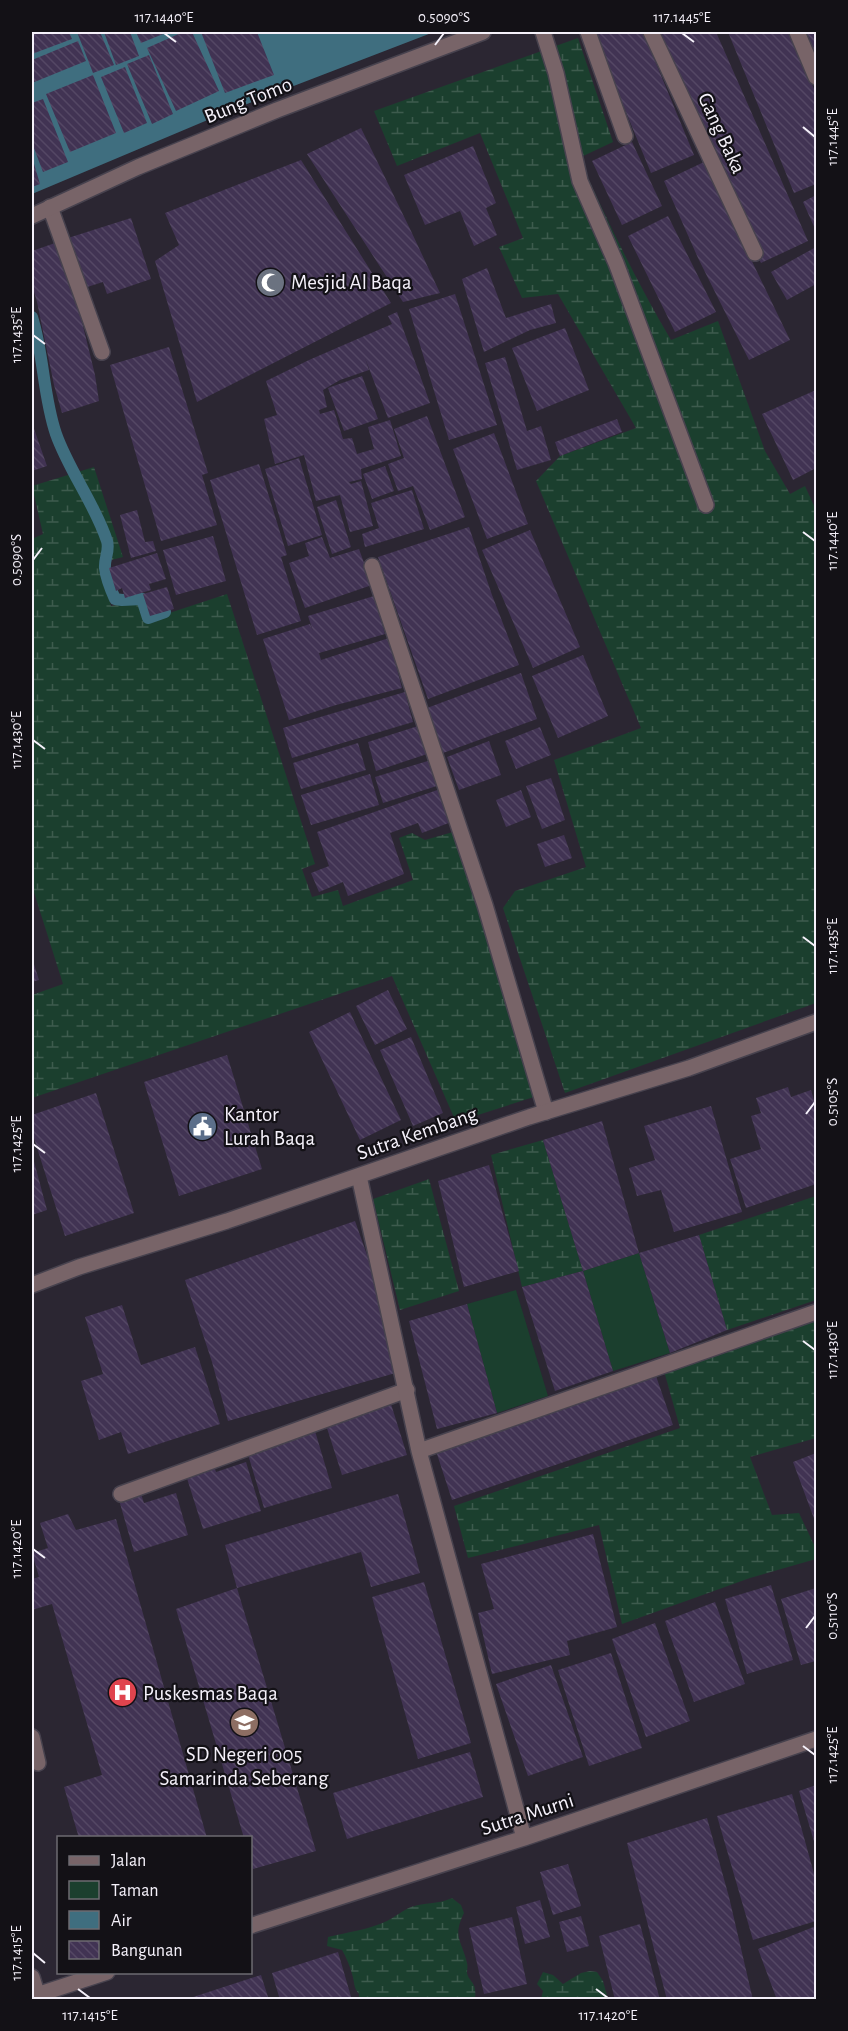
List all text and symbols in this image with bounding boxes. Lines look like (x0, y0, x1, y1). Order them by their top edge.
text: 117.1440°E (134, 10, 194, 25)
text: 0.5090°S (418, 10, 470, 25)
text: 117.1445°E (653, 10, 711, 25)
street label: Bung Tomo (201, 73, 295, 128)
street label: Gang Baka (694, 90, 749, 177)
text: 117.1445°E (825, 108, 840, 166)
mosque icon: Mesjid Al Baqa (254, 266, 286, 298)
place label: Mesjid Al Baqa (291, 272, 412, 293)
text: 117.1435°E (9, 307, 24, 363)
text: 117.1440°E (825, 511, 840, 571)
text: 0.5090°S (9, 534, 24, 586)
text: 117.1430°E (9, 711, 24, 769)
text: 117.1435°E (825, 918, 840, 974)
text: 0.5105°S (825, 1078, 840, 1126)
street label: Sutra Kembang (354, 1103, 481, 1164)
place label: Kantor Lurah Baqa (224, 1104, 316, 1149)
public building icon: Kantor Lurah Baqa (187, 1110, 219, 1142)
text: 117.1425°E (9, 1115, 24, 1173)
text: 117.1430°E (825, 1321, 840, 1379)
text: 117.1420°E (9, 1520, 24, 1578)
text: 0.5110°S (825, 1592, 840, 1640)
hospital icon: Puskesmas Baqa (106, 1677, 138, 1709)
place label: Puskesmas Baqa (143, 1683, 278, 1704)
school or university icon: SD Negeri 005 Samarinda Seberang (228, 1707, 260, 1739)
text: 117.1425°E (825, 1726, 840, 1784)
place label: SD Negeri 005 Samarinda Seberang (160, 1744, 329, 1789)
street label: Sutra Murni (478, 1790, 576, 1839)
legend (57, 1836, 252, 1974)
text: Jalan (111, 1852, 146, 1870)
text: Taman (111, 1882, 159, 1900)
text: Air (111, 1912, 132, 1930)
text: 117.1415°E (9, 1925, 24, 1981)
text: Bangunan (111, 1942, 183, 1960)
text: 117.1415°E (62, 2008, 118, 2023)
text: 117.1420°E (579, 2008, 637, 2023)

